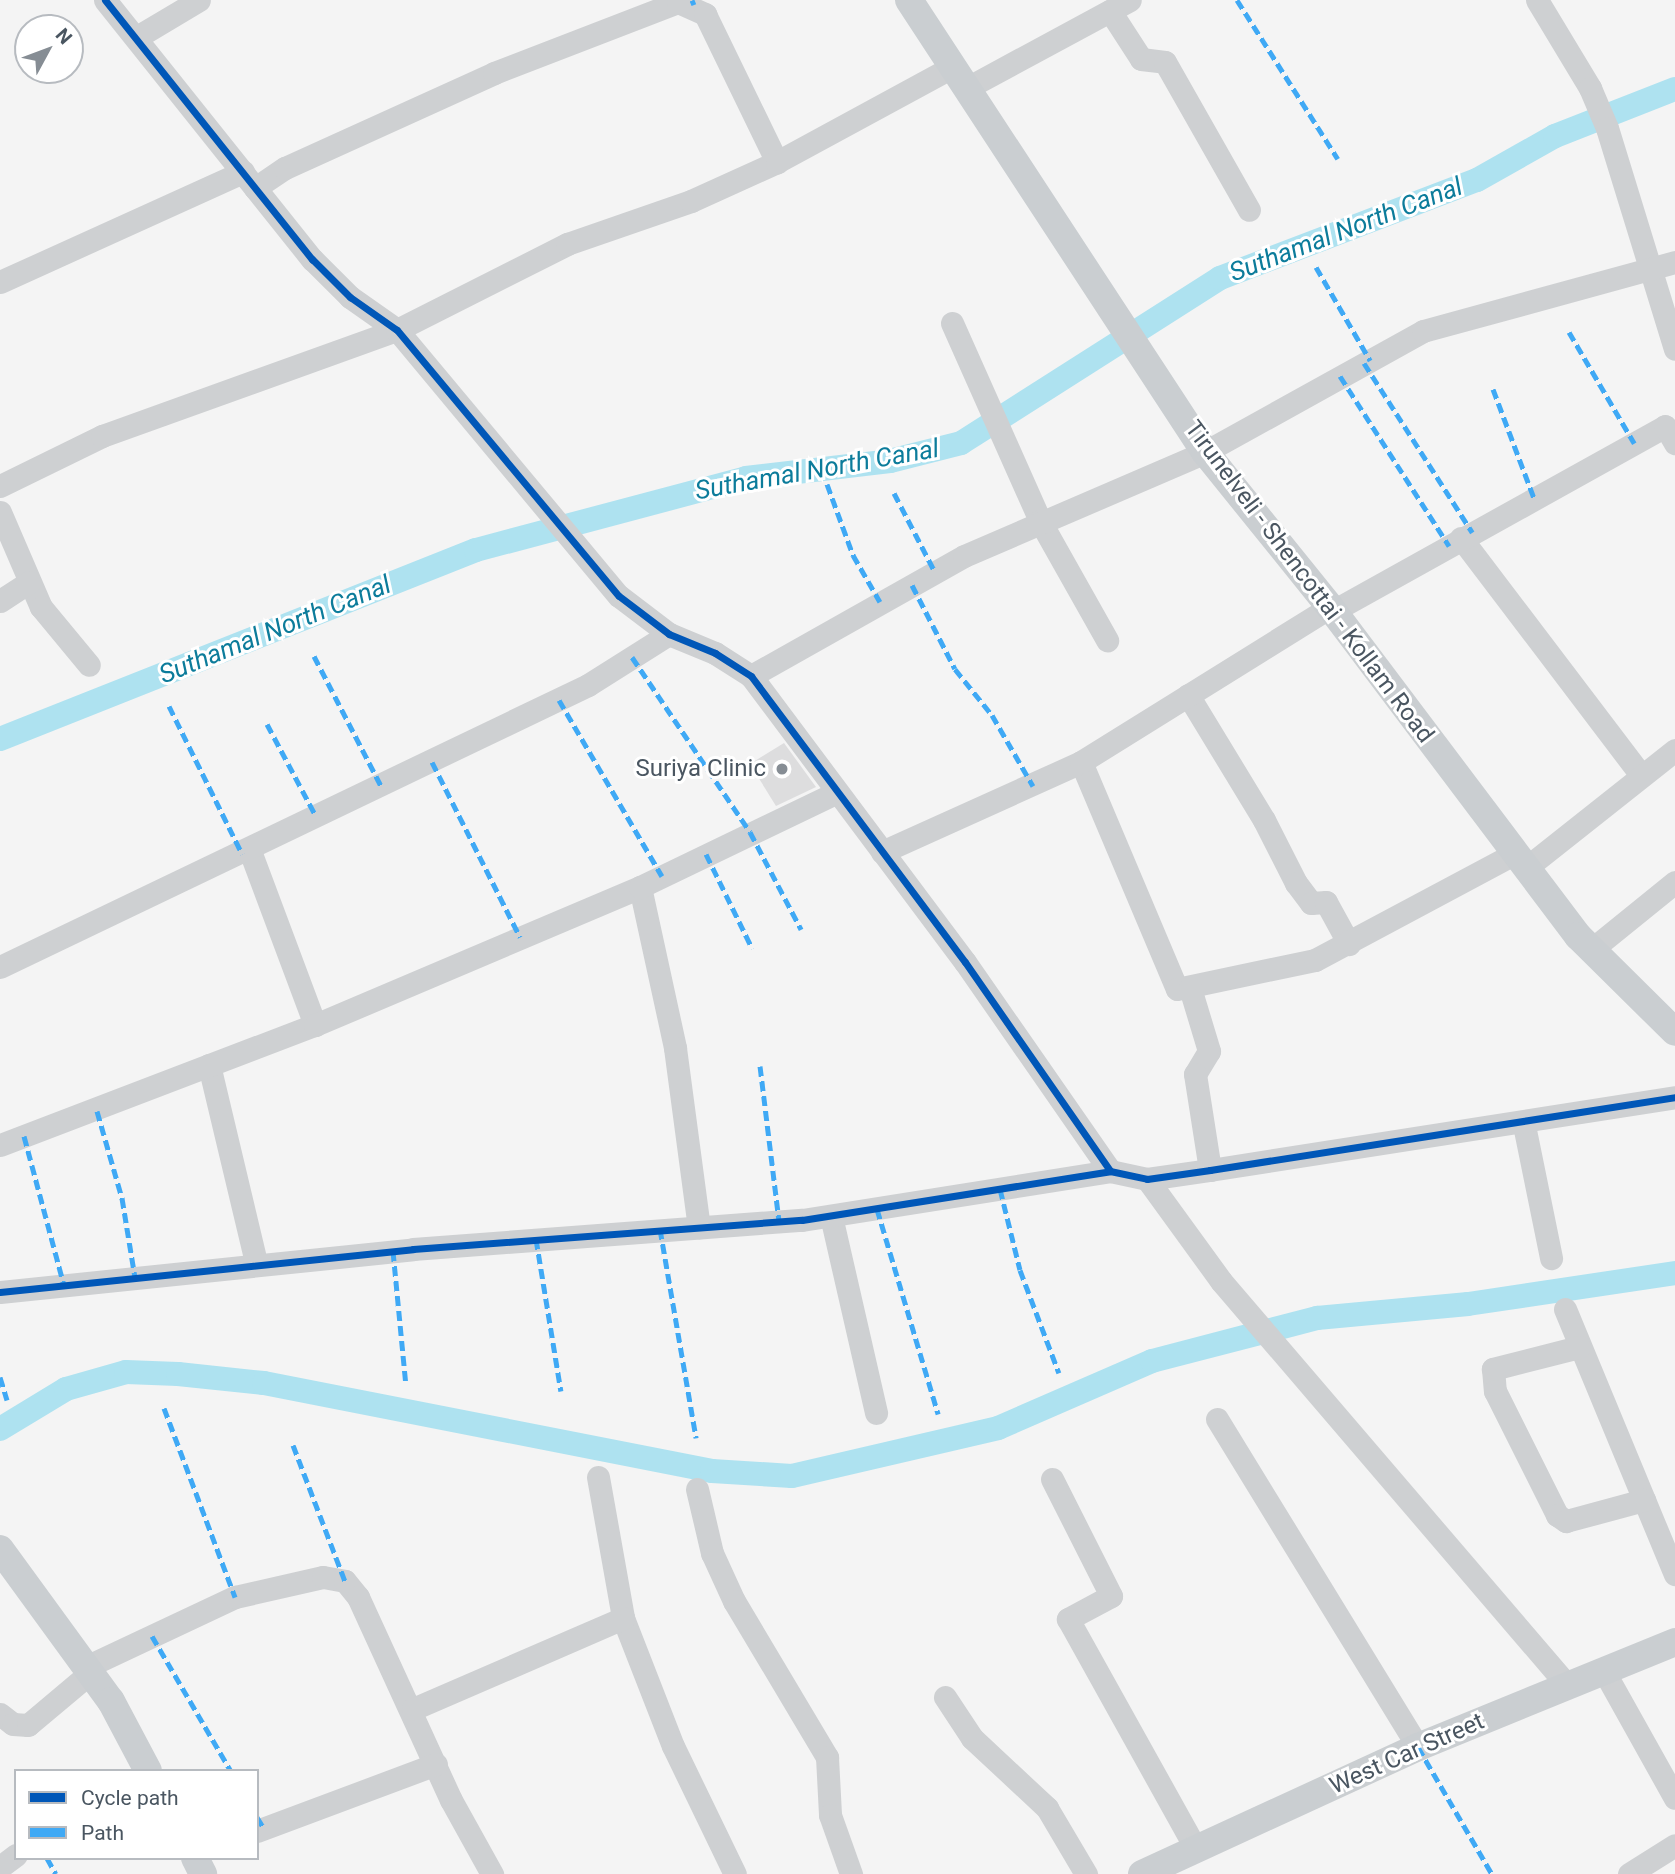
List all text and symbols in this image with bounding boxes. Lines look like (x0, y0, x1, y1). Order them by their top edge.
north arrow (14, 14, 84, 84)
text: N (51, 24, 77, 49)
water label: Suthamal North Canal (1225, 171, 1467, 289)
street label: Tirunelveli - Shencottai - Kollam Road (1178, 415, 1440, 749)
water label: Suthamal North Canal (693, 433, 941, 507)
water label: Suthamal North Canal (155, 569, 395, 691)
place label: Suriya Clinic (635, 755, 766, 783)
marker: Suriya Clinic (772, 759, 792, 779)
street label: West Car Street (1325, 1707, 1489, 1801)
legend (14, 1769, 259, 1860)
text: Cycle path (81, 1786, 179, 1810)
text: Path (81, 1821, 124, 1845)

